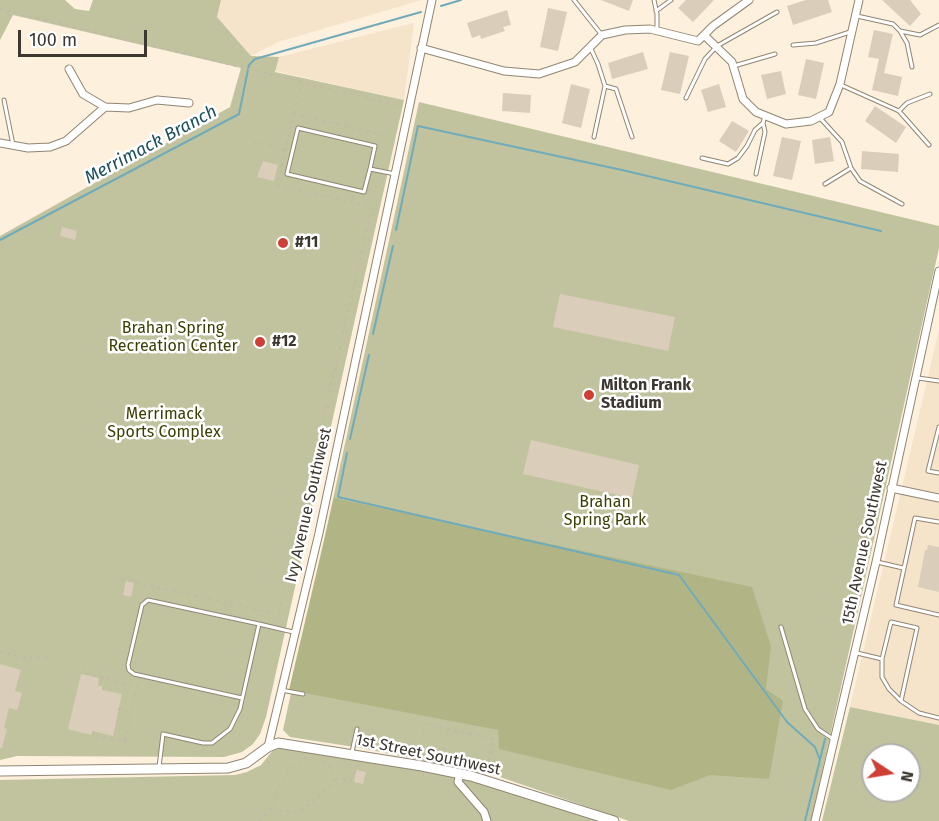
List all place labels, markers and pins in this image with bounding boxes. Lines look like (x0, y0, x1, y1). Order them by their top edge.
place label: #11 (295, 233, 318, 253)
marker: #11 (276, 236, 290, 250)
place label: #12 (272, 332, 297, 352)
marker: #12 (253, 335, 267, 349)
place label: Milton Frank Stadium (601, 376, 691, 414)
marker: Milton Frank Stadium (582, 388, 596, 402)

